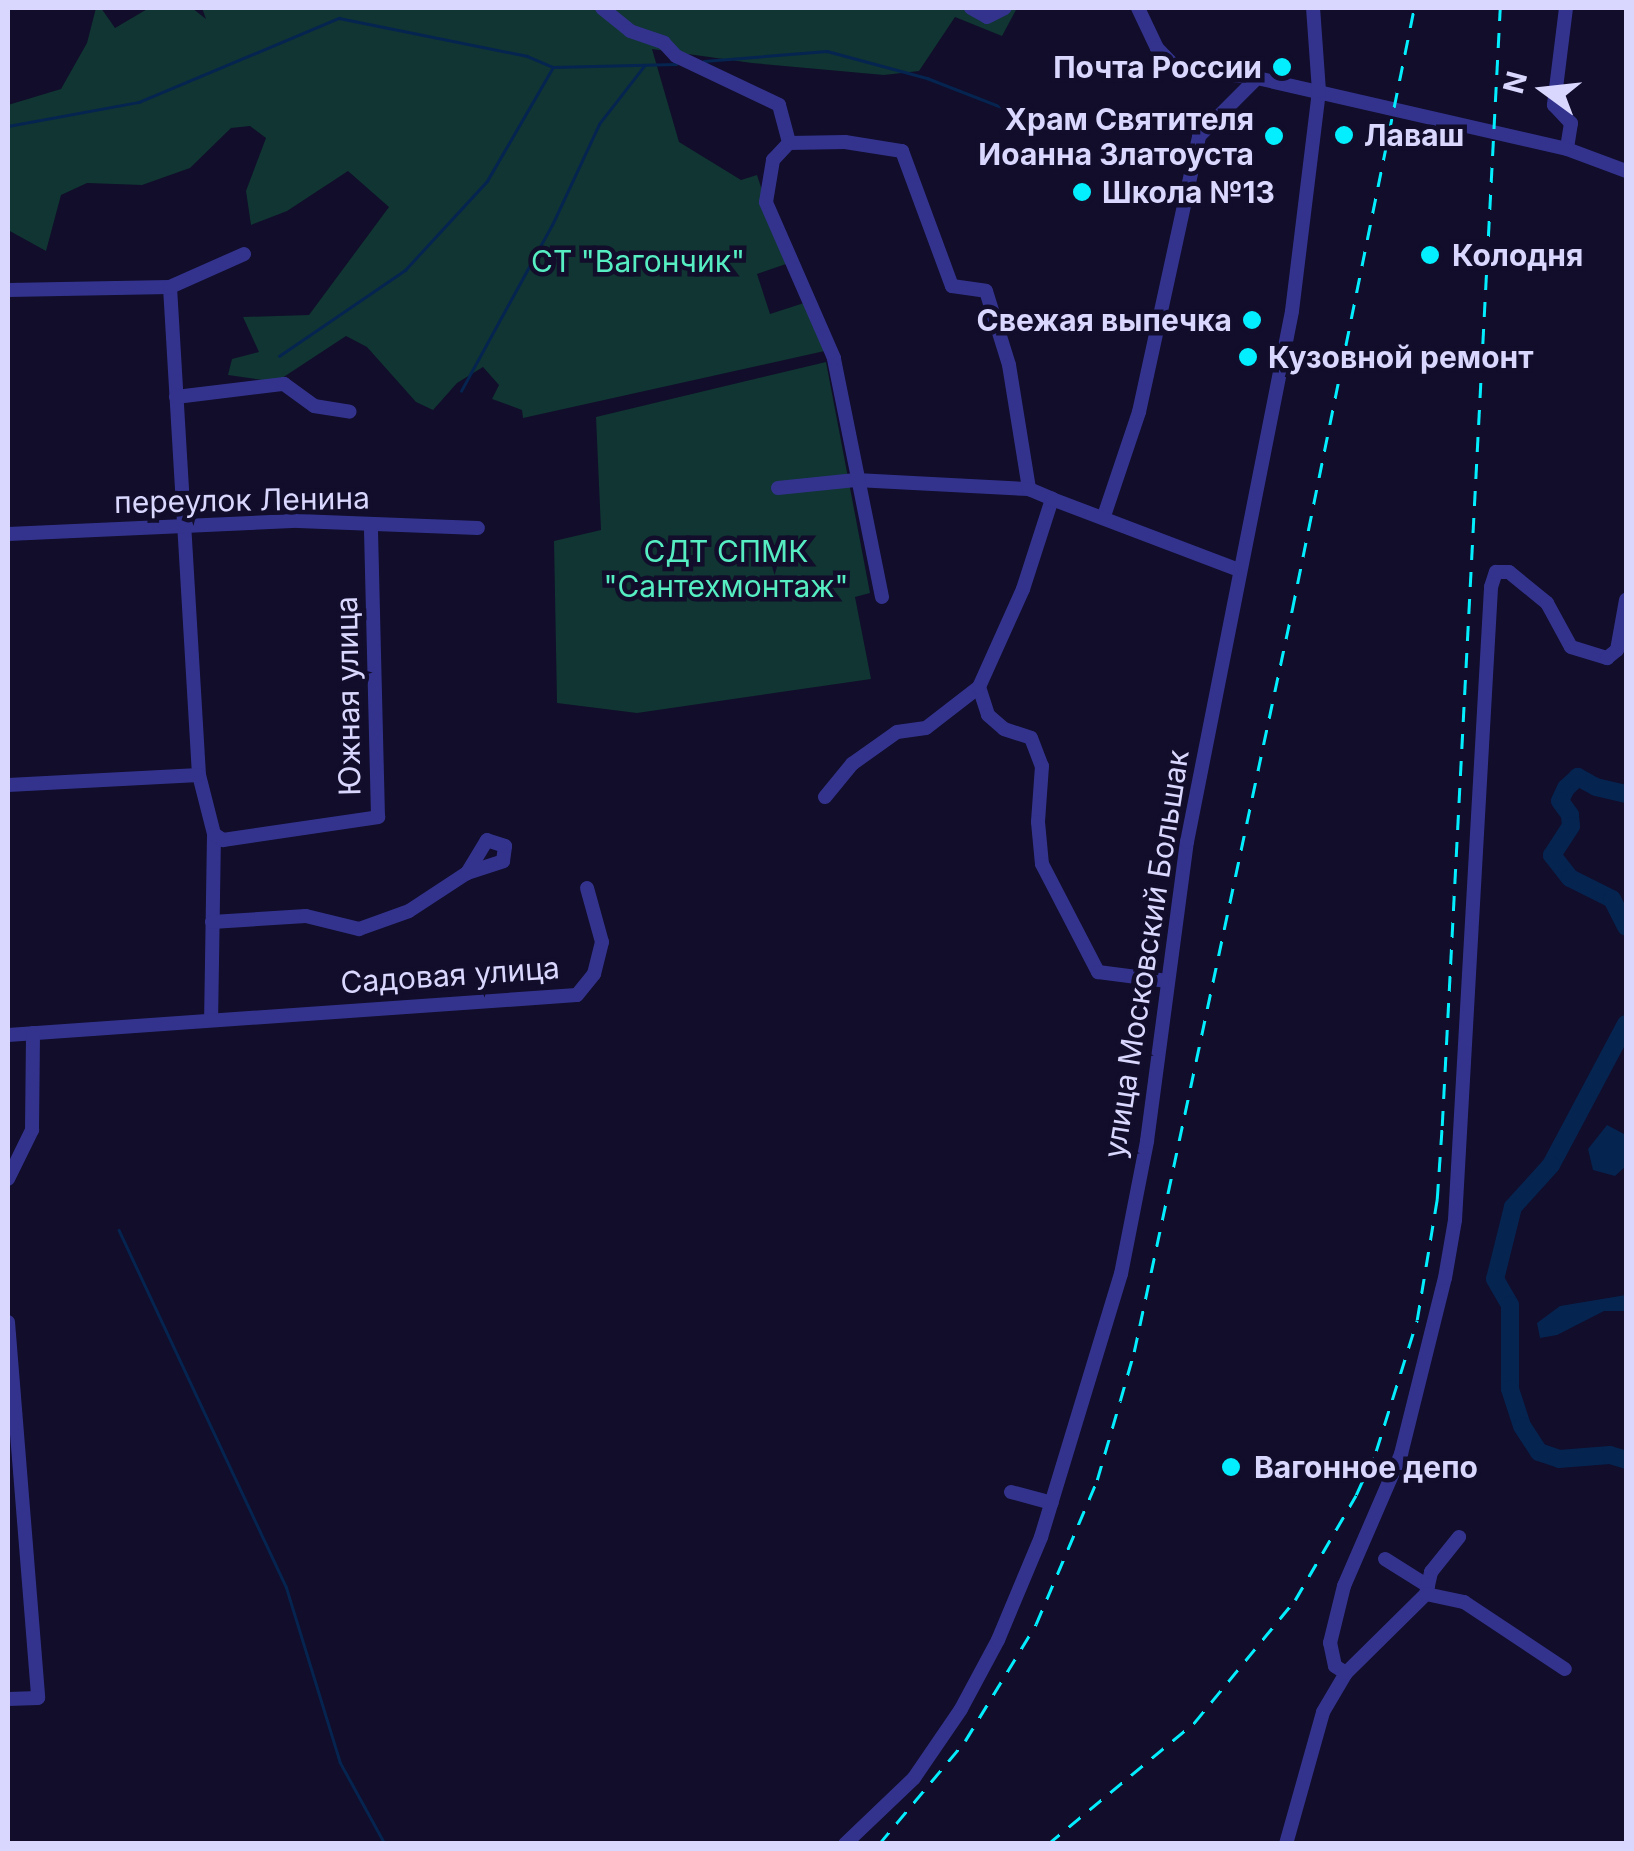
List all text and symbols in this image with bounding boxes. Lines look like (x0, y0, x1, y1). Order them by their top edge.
north arrow (1494, 40, 1594, 140)
place label: Почта России (1053, 49, 1262, 85)
marker: Почта России (1271, 56, 1293, 78)
text: N (1496, 68, 1534, 97)
place label: Храм Святителя Иоанна Златоуста (978, 101, 1254, 172)
place label: Лаваш (1364, 117, 1464, 153)
marker: Лаваш (1333, 124, 1355, 146)
marker: Храм Святителя Иоанна Златоуста (1263, 125, 1285, 147)
place label: Школа №13 (1102, 174, 1275, 210)
marker: Школа №13 (1071, 181, 1093, 203)
place label: Колодня (1452, 237, 1583, 273)
marker: Колодня (1417, 242, 1443, 268)
park label: СТ "Вагончик" (531, 243, 745, 279)
place label: Свежая выпечка (977, 302, 1232, 338)
marker: Свежая выпечка (1241, 309, 1263, 331)
place label: Кузовной ремонт (1268, 339, 1534, 375)
marker: Кузовной ремонт (1237, 346, 1259, 368)
street label: переулок Ленина (114, 480, 370, 520)
park label: СДТ СПМК "Сантехмонтаж" (603, 533, 849, 604)
street label: Южная улица (328, 596, 368, 796)
street label: улица Московский Большак (1096, 747, 1196, 1161)
street label: Садовая улица (339, 949, 561, 1001)
place label: Вагонное депо (1254, 1449, 1478, 1485)
marker: Вагонное депо (1218, 1454, 1244, 1480)

